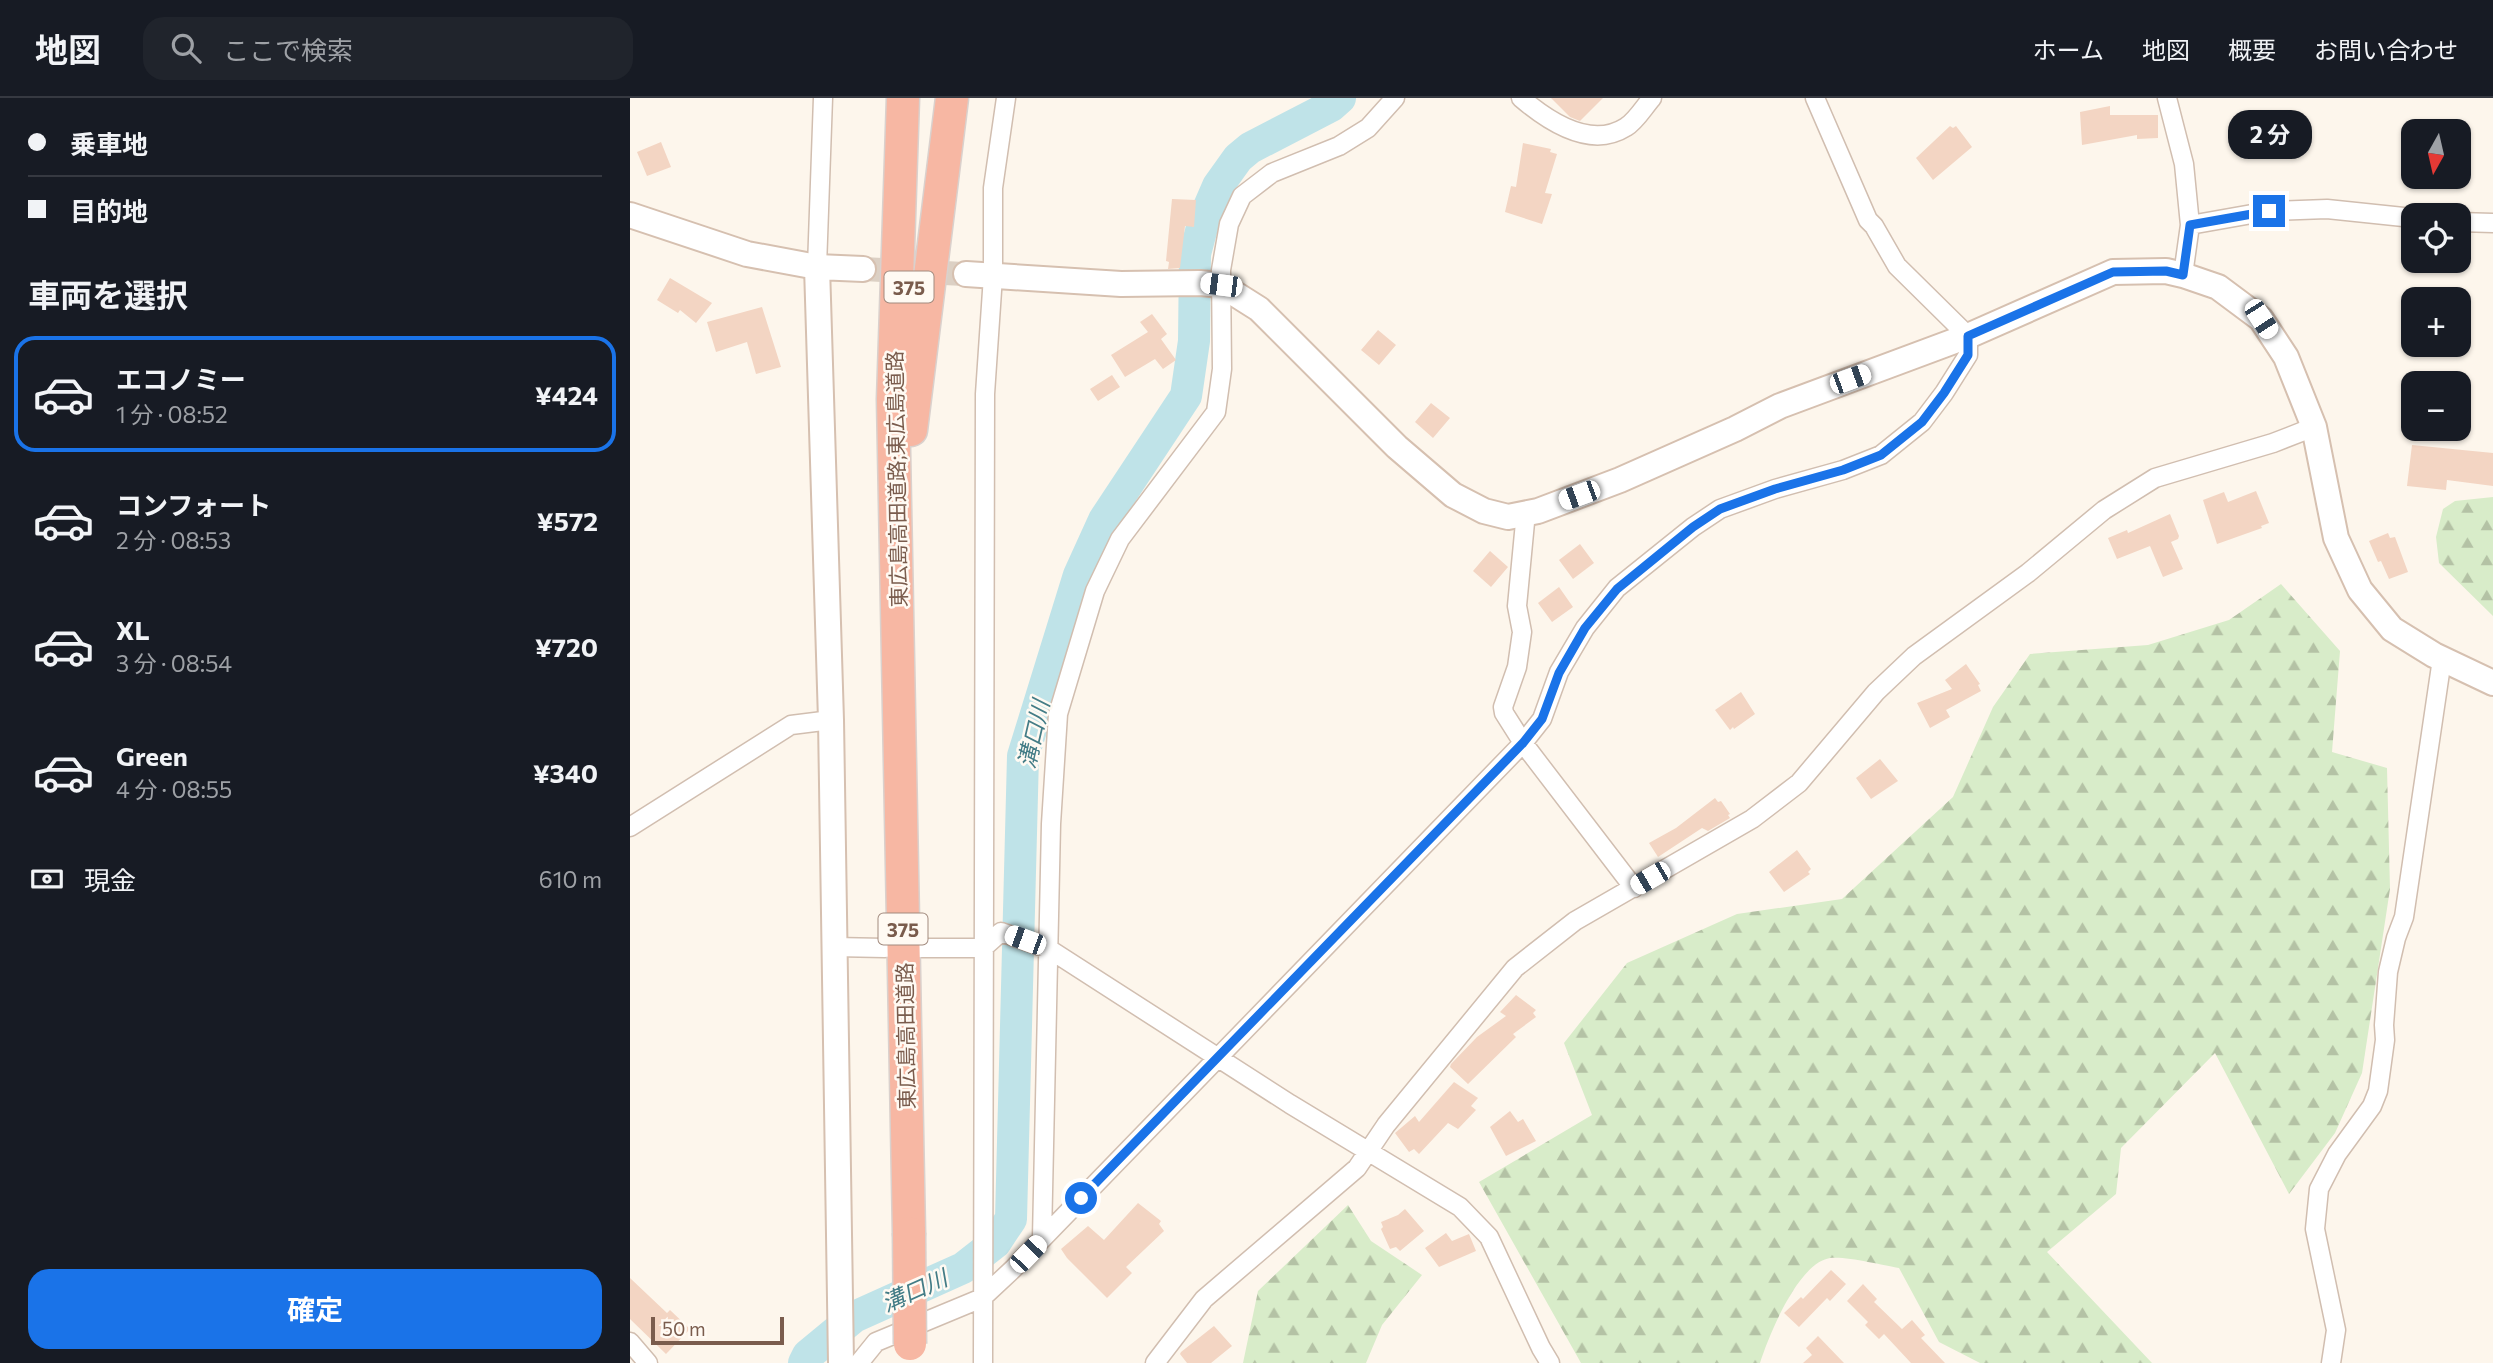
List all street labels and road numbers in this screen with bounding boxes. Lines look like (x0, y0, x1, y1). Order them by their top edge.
road number: 375 (884, 272, 934, 302)
street label: 東広島高田道路;東広島道路 (881, 350, 911, 608)
road number: 375 (878, 914, 928, 944)
street label: 東広島高田道路 (891, 962, 919, 1110)

